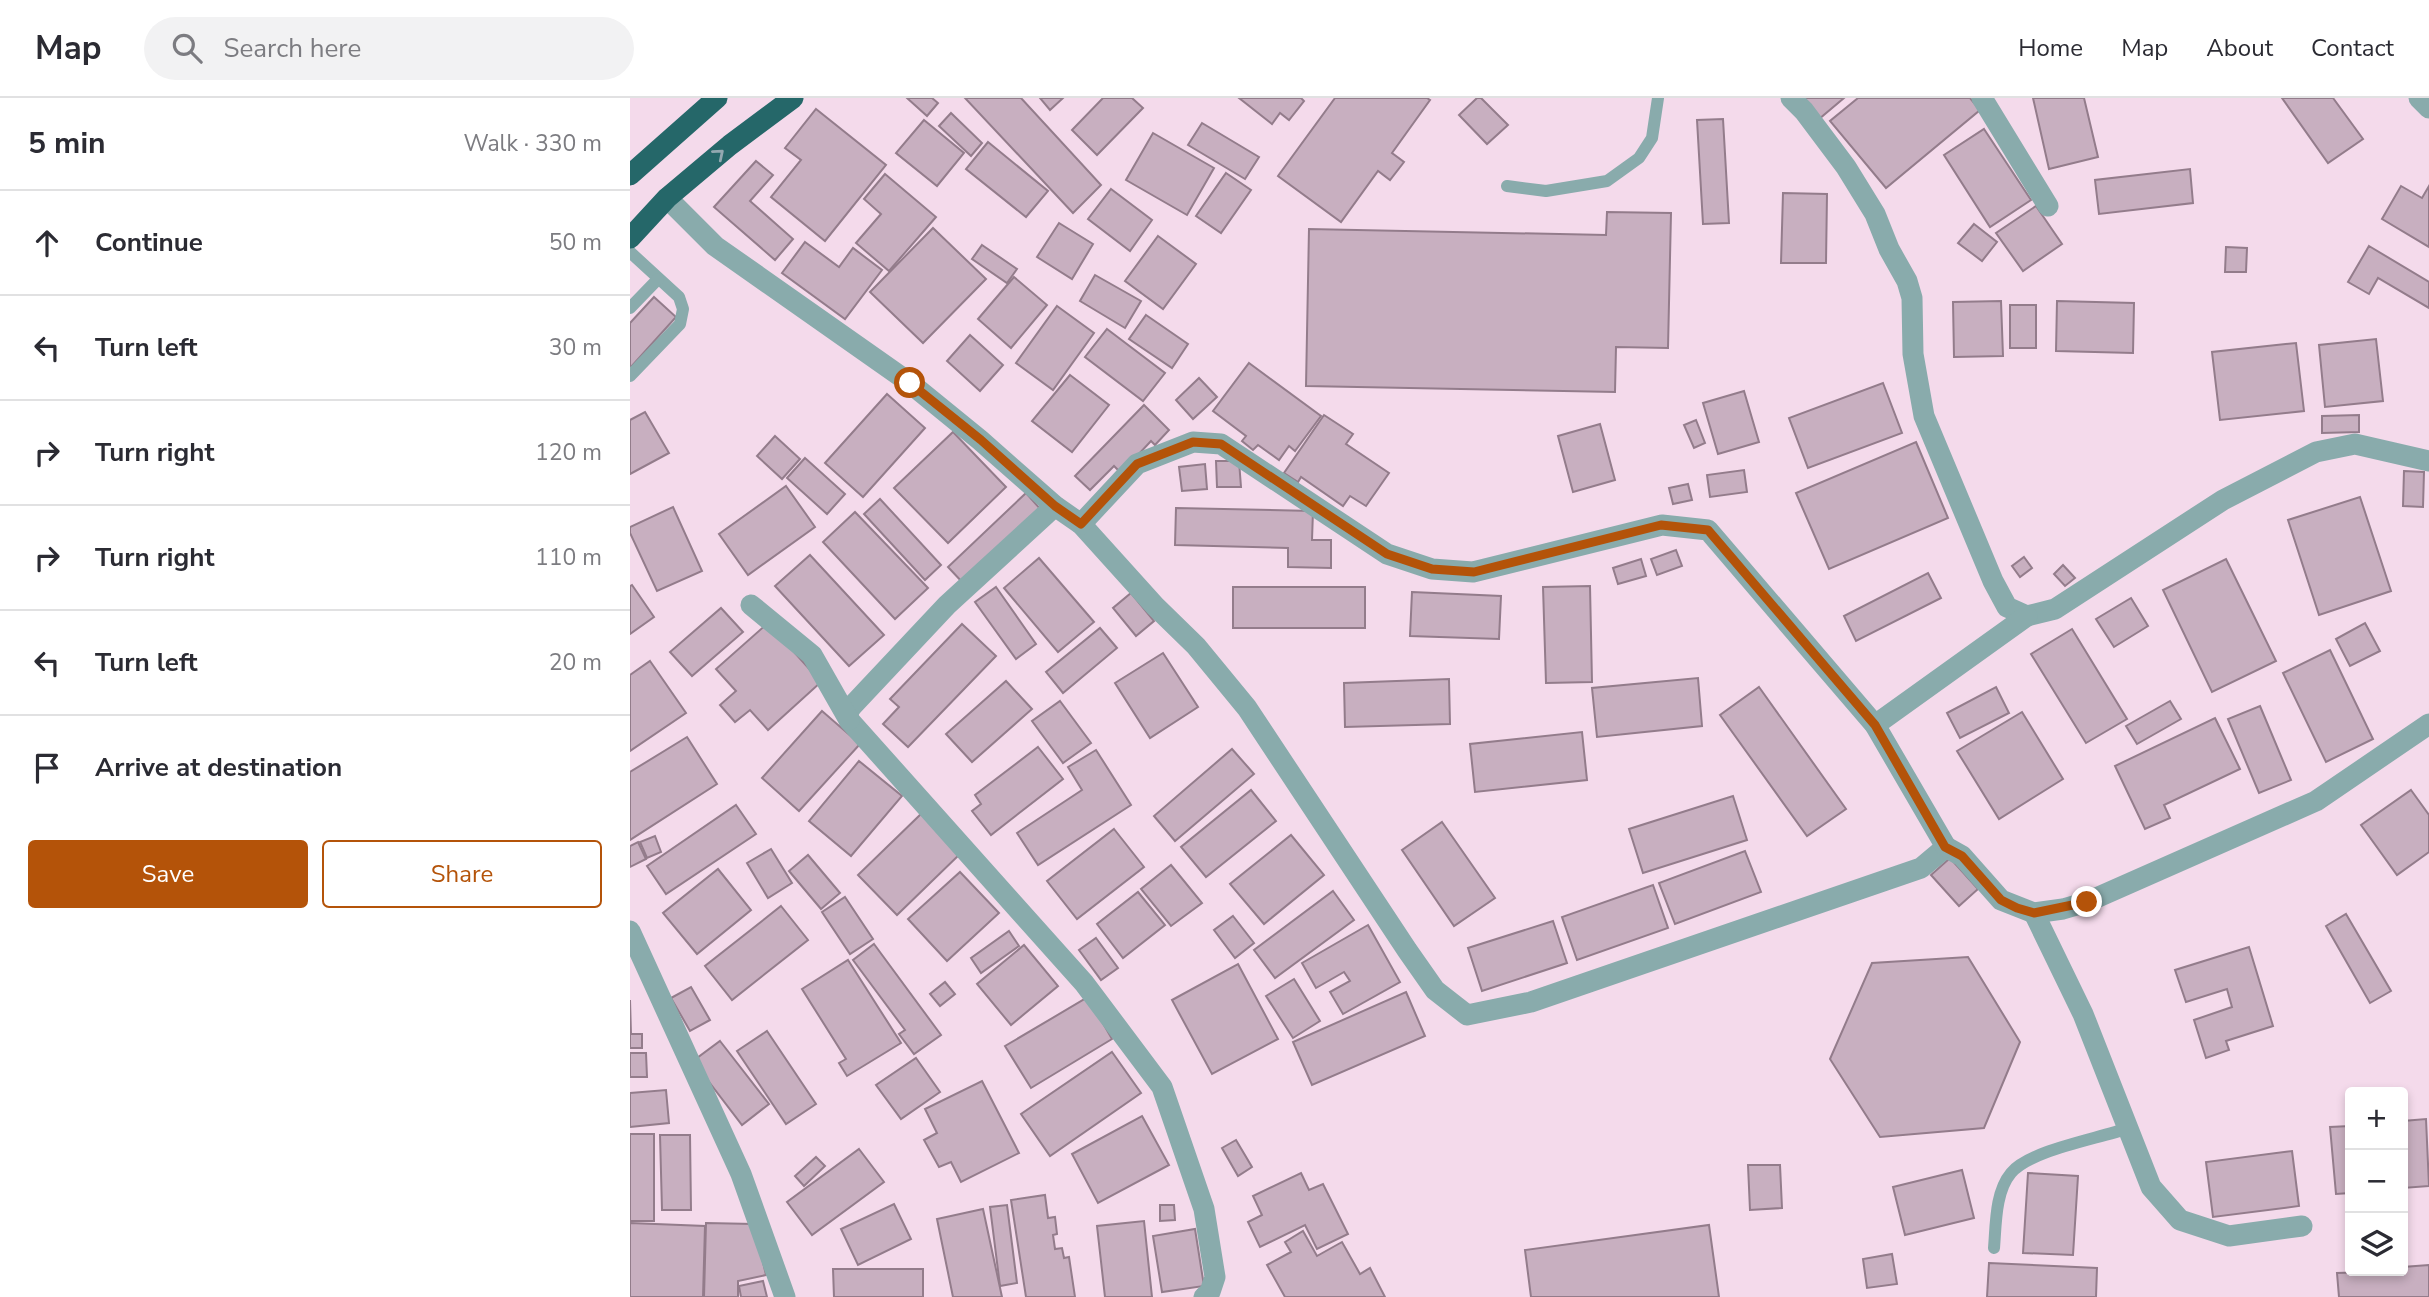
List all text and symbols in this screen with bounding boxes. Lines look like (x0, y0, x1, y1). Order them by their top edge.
search box (144, 17, 634, 80)
text: Map (35, 26, 102, 71)
icon: search (168, 29, 206, 67)
text: Search here (224, 31, 361, 66)
text: Home (2018, 32, 2083, 64)
text: Map (2121, 32, 2168, 64)
text: About (2206, 32, 2273, 64)
text: Contact (2311, 32, 2394, 64)
text: 5 min (28, 123, 106, 164)
text: Walk · 330 m (463, 128, 602, 159)
one-way arrow (711, 150, 724, 162)
icon: ahead (28, 224, 66, 262)
text: Continue (95, 225, 203, 260)
text: 50 m (549, 227, 602, 258)
icon: left (28, 329, 66, 367)
text: Turn left (95, 330, 198, 365)
text: 30 m (549, 332, 602, 363)
route start (894, 367, 925, 398)
icon: right (28, 434, 66, 472)
text: Turn right (95, 435, 214, 470)
text: 120 m (535, 437, 602, 468)
icon: right (28, 539, 66, 577)
text: Turn right (95, 540, 214, 575)
text: 110 m (535, 542, 602, 573)
icon: left (28, 644, 66, 682)
text: Turn left (95, 645, 198, 680)
text: 20 m (549, 647, 602, 678)
icon: arrive (28, 749, 66, 787)
text: Arrive at destination (95, 750, 342, 785)
button: Save (28, 840, 308, 908)
button: Share (322, 840, 602, 908)
route end (2071, 886, 2102, 917)
map controls (2345, 1087, 2408, 1276)
button: + (2345, 1087, 2408, 1150)
button: − (2345, 1150, 2408, 1213)
button: layers (2345, 1213, 2408, 1276)

